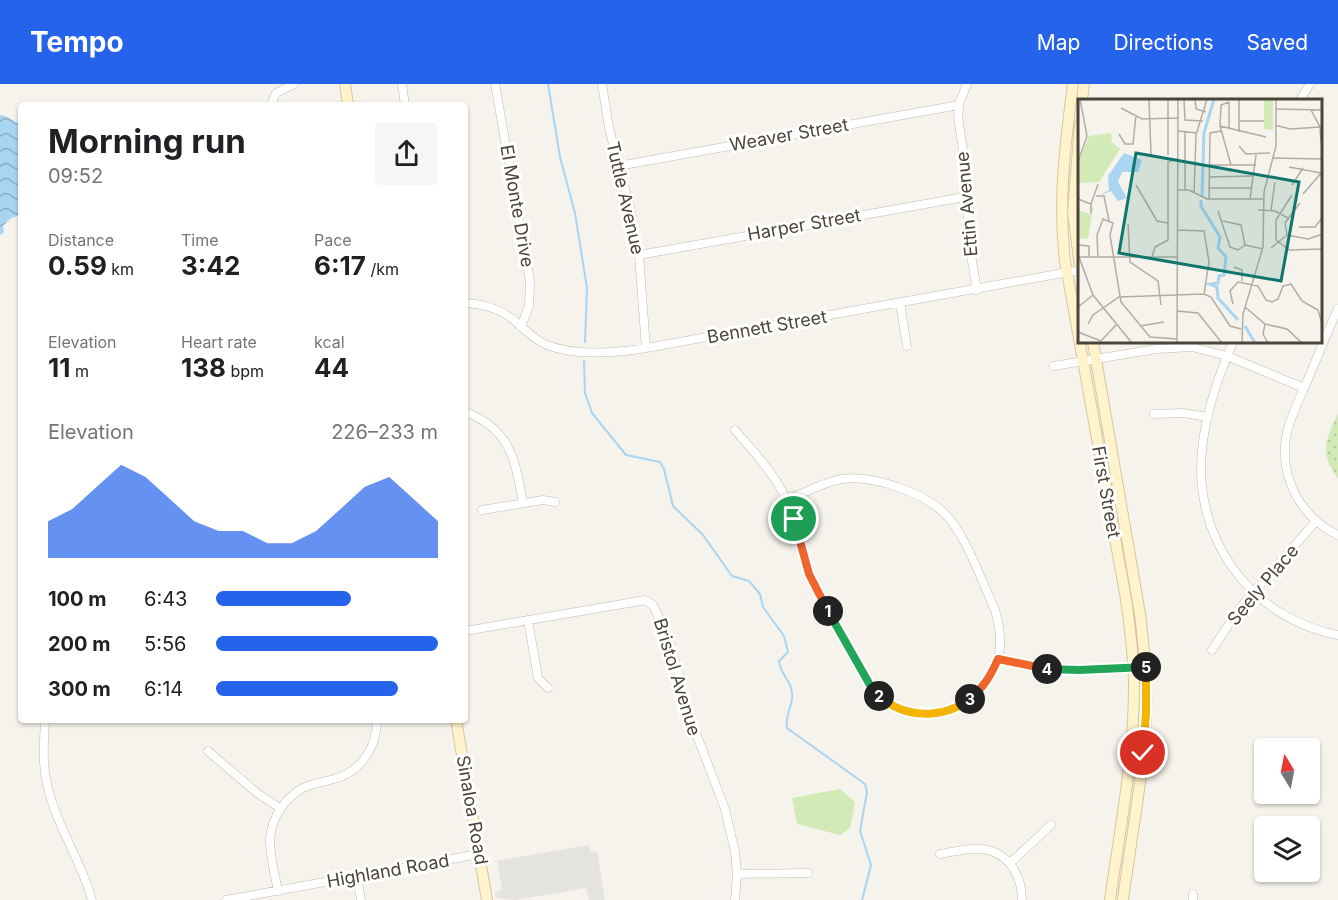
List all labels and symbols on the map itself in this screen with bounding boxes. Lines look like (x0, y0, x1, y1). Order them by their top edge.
inset map (1078, 99, 1323, 344)
street label: Weaver Street (728, 114, 850, 155)
street label: Tuttle Avenue (602, 139, 649, 256)
street label: El Monte Drive (496, 143, 539, 269)
street label: Ettin Avenue (951, 151, 982, 257)
street label: Harper Street (746, 204, 862, 245)
street label: Bennett Street (705, 306, 829, 347)
street label: First Street (1088, 444, 1125, 540)
pin (768, 493, 819, 544)
street label: Seely Place (1223, 540, 1302, 629)
pin: 1 (813, 596, 843, 626)
street label: Bristol Avenue (650, 616, 705, 738)
pin: 5 (1131, 652, 1161, 682)
pin: 4 (1032, 654, 1062, 684)
pin: 2 (864, 681, 894, 711)
pin: 3 (955, 684, 985, 714)
pin (1117, 727, 1168, 778)
north arrow (1254, 738, 1320, 804)
street label: Sinaloa Road (453, 754, 492, 866)
street label: Highland Road (325, 849, 451, 892)

